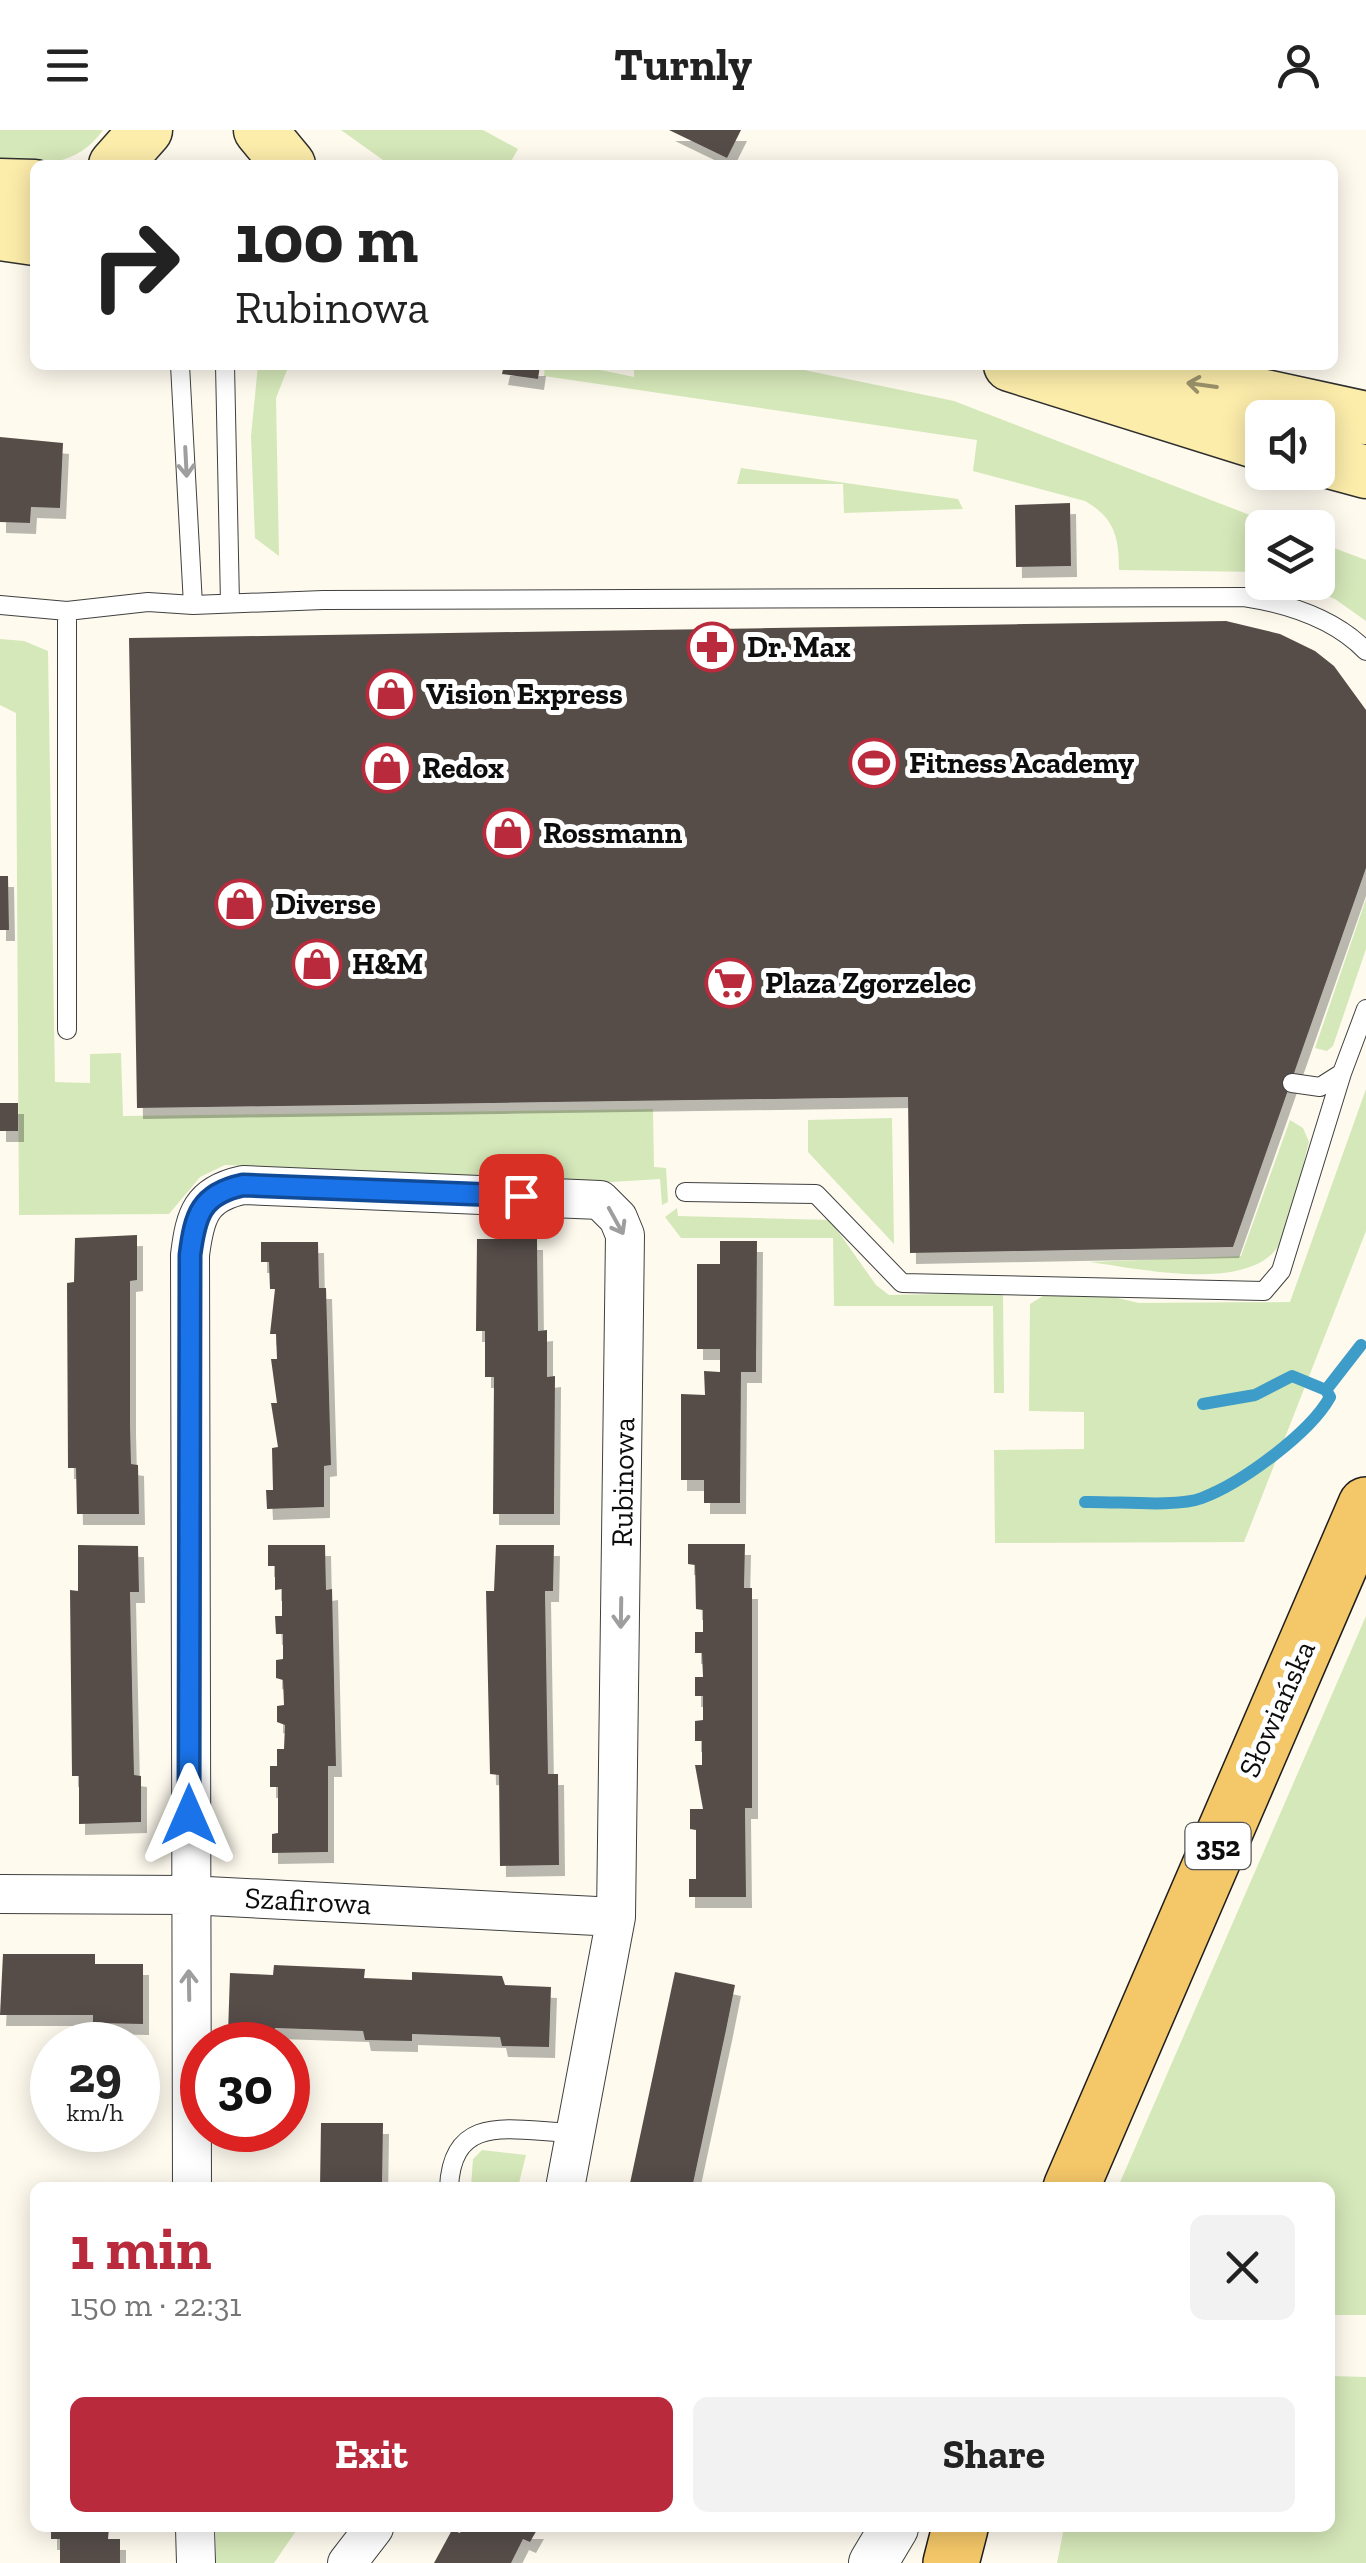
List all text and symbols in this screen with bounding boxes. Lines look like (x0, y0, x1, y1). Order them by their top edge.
icon: menu (40, 38, 95, 93)
text: Turnly (614, 38, 752, 92)
icon: person (1271, 38, 1326, 93)
text: 100 m (235, 196, 418, 280)
icon: right (70, 200, 200, 330)
text: Rubinowa (235, 281, 429, 335)
one-way arrow (1186, 375, 1219, 394)
map controls (1245, 400, 1335, 600)
button: sound (1245, 400, 1335, 490)
one-way arrow (177, 446, 196, 478)
button: layers (1245, 510, 1335, 600)
pharmacy icon: Dr. Max (686, 621, 738, 673)
place label: Dr. Max (747, 629, 851, 665)
shop icon: Vision Express (365, 668, 417, 720)
place label: Vision Express (426, 676, 623, 712)
sports icon: Fitness Academy (848, 737, 900, 789)
shop icon: Redox (361, 742, 413, 794)
place label: Fitness Academy (909, 745, 1134, 781)
place label: Redox (422, 750, 504, 786)
shop icon: Rossmann (482, 807, 534, 859)
place label: Rossmann (543, 815, 682, 851)
shop icon: Diverse (214, 878, 266, 930)
place label: Diverse (275, 886, 376, 922)
shop icon: H&M (291, 938, 343, 990)
place label: H&M (352, 946, 423, 982)
supermarket icon: Plaza Zgorzelec (704, 957, 756, 1009)
place label: Plaza Zgorzelec (765, 965, 971, 1001)
pin (479, 1154, 564, 1239)
icon: arrive (494, 1169, 549, 1224)
one-way arrow (607, 1206, 627, 1235)
street label: Rubinowa (604, 1417, 642, 1547)
one-way arrow (612, 1597, 631, 1629)
street label: Słowiańska (1231, 1635, 1323, 1783)
position arrow (137, 1763, 241, 1867)
road number: 352 (1186, 1823, 1250, 1869)
street label: Szafirowa (244, 1880, 372, 1922)
one-way arrow (180, 1970, 199, 2002)
speed limit sign: 30 (180, 2022, 310, 2152)
text: 29 (68, 2045, 122, 2105)
text: km/h (66, 2097, 124, 2127)
text: 1 min (70, 2212, 212, 2284)
button: close (1190, 2215, 1295, 2320)
text: 150 m · 22:31 (70, 2286, 242, 2324)
button: Exit (70, 2397, 673, 2512)
button: Share (693, 2397, 1295, 2512)

